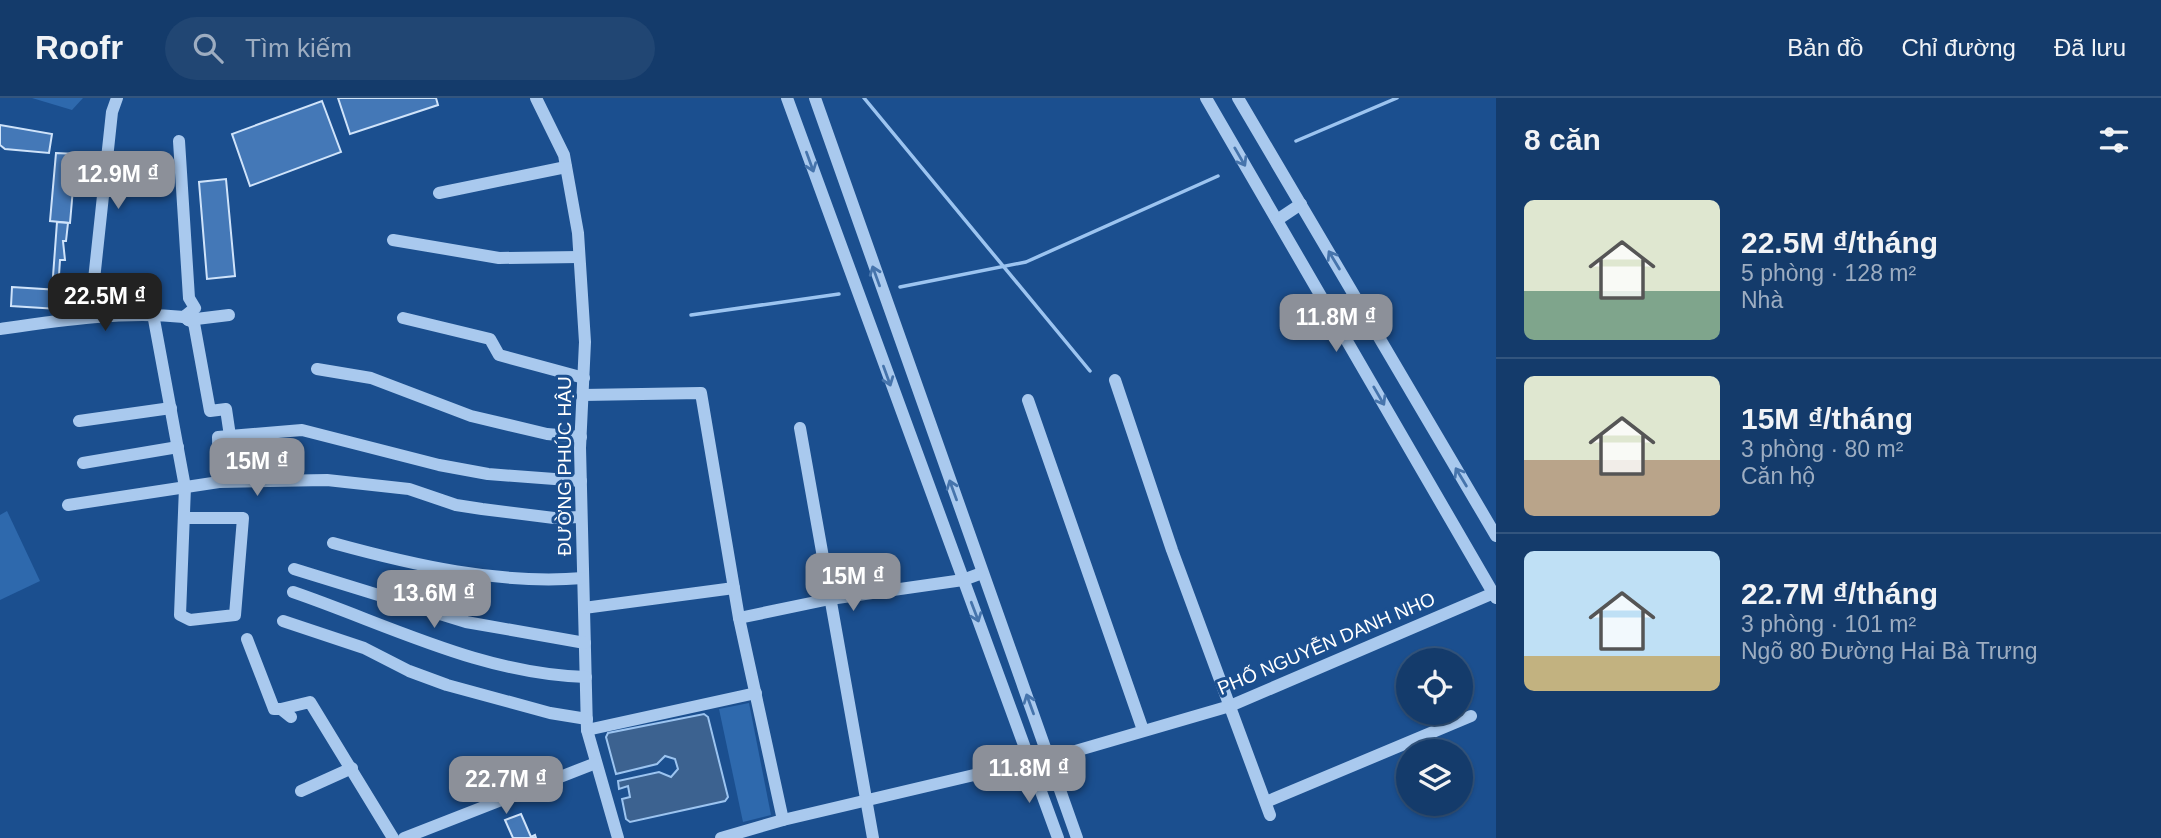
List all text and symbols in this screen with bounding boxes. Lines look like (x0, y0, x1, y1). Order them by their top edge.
search box (165, 17, 655, 80)
text: Roofr (35, 29, 123, 66)
icon: search (189, 29, 227, 67)
text: Tìm kiếm (245, 33, 352, 63)
text: Bản đồ (1787, 34, 1863, 61)
text: Chỉ đường (1901, 34, 2016, 61)
text: Đã lưu (2054, 34, 2126, 61)
icon: filters (2095, 121, 2133, 159)
text: 8 căn (1524, 123, 1601, 156)
one-way arrow (1234, 147, 1248, 167)
one-way arrow (805, 151, 817, 173)
pin: 12.9M ₫ (53, 152, 183, 211)
text: 12.9M ₫ (77, 161, 159, 187)
text: 22.5M ₫/tháng (1741, 226, 1938, 259)
icon: home (1580, 228, 1664, 312)
one-way arrow (1326, 250, 1340, 270)
text: 5 phòng · 128 m² (1741, 260, 1916, 286)
one-way arrow (869, 266, 881, 288)
pin: 22.5M ₫ (40, 274, 170, 333)
text: 22.5M ₫ (64, 283, 146, 309)
text: Nhà (1741, 287, 1783, 313)
pin: 11.8M ₫ (1271, 294, 1401, 354)
text: 11.8M ₫ (1296, 304, 1376, 330)
one-way arrow (882, 365, 895, 387)
street label: ĐƯỜNG PHÚC HẬU (554, 376, 575, 556)
one-way arrow (1372, 386, 1386, 406)
text: 15M ₫/tháng (1741, 402, 1913, 435)
icon: home (1580, 404, 1664, 488)
text: 3 phòng · 80 m² (1741, 436, 1903, 462)
pin: 15M ₫ (208, 438, 306, 498)
text: 15M ₫ (226, 448, 288, 474)
text: Căn hộ (1741, 463, 1815, 489)
one-way arrow (1454, 468, 1468, 488)
one-way arrow (945, 480, 958, 502)
pin: 15M ₫ (804, 554, 902, 613)
text: 15M ₫ (822, 563, 884, 589)
pin: 13.6M ₫ (369, 570, 499, 630)
text: 22.7M ₫/tháng (1741, 577, 1938, 610)
icon: home (1580, 579, 1664, 663)
text: 13.6M ₫ (393, 580, 475, 606)
street label: PHỐ NGUYỄN DANH NHO (1214, 588, 1438, 699)
one-way arrow (970, 601, 983, 623)
text: 3 phòng · 101 m² (1741, 611, 1916, 637)
text: Ngõ 80 Đường Hai Bà Trưng (1741, 638, 2037, 664)
map controls (1396, 648, 1473, 816)
button: locate (1396, 648, 1473, 725)
one-way arrow (1023, 694, 1035, 716)
button: layers (1396, 739, 1473, 816)
pin: 11.8M ₫ (964, 746, 1094, 805)
text: 11.8M ₫ (989, 755, 1069, 781)
pin: 22.7M ₫ (441, 756, 571, 816)
text: 22.7M ₫ (465, 766, 547, 792)

